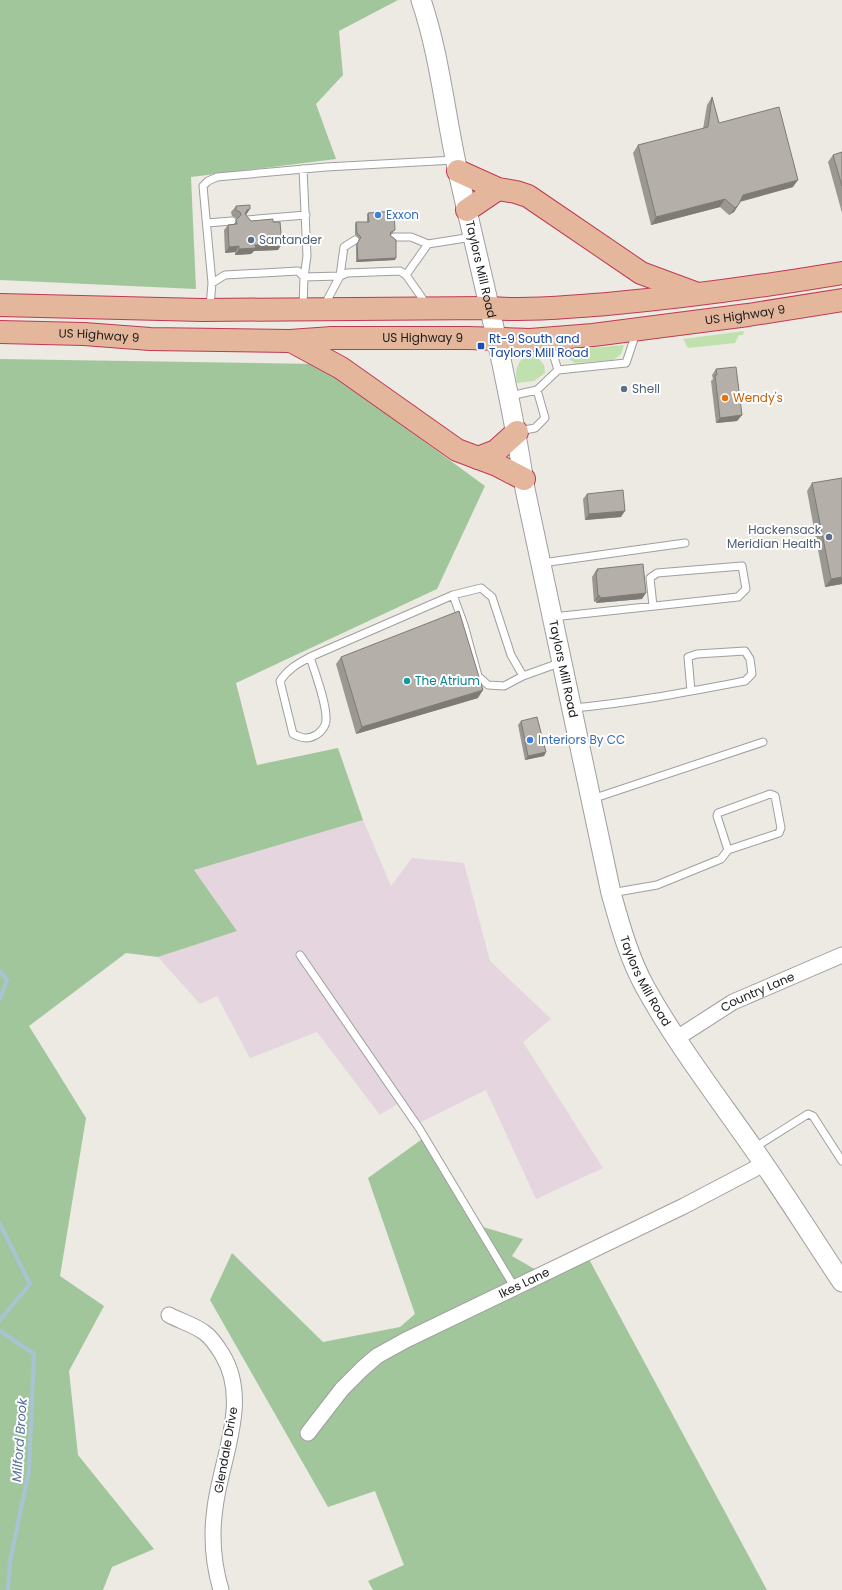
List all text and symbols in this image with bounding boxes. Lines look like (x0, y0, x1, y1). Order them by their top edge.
place label: Exxon (386, 206, 419, 223)
marker: Exxon (373, 210, 383, 220)
street label: Taylors Mill Road (462, 219, 501, 320)
place label: Santander (259, 231, 323, 248)
marker: Santander (246, 235, 256, 245)
street label: US Highway 9 (704, 300, 786, 328)
street label: US Highway 9 (58, 324, 140, 346)
street label: US Highway 9 (382, 329, 463, 346)
place label: Rt-9 South and Taylors Mill Road (489, 330, 589, 361)
marker: Rt-9 South and Taylors Mill Road (476, 341, 486, 351)
place label: Shell (632, 380, 660, 397)
marker: Shell (619, 384, 629, 394)
place label: Wendy's (733, 389, 783, 406)
marker: Wendy's (720, 393, 730, 403)
place label: Hackensack Meridian Health (727, 521, 822, 552)
marker: Hackensack Meridian Health (824, 532, 834, 542)
street label: Taylors Mill Road (545, 618, 582, 719)
place label: The Atrium (415, 672, 480, 689)
marker: The Atrium (402, 676, 412, 686)
place label: Interiors By CC (538, 731, 625, 748)
marker: Interiors By CC (525, 735, 535, 745)
street label: Taylors Mill Road (616, 933, 675, 1029)
street label: Country Lane (717, 968, 797, 1016)
street label: Ikes Lane (496, 1263, 552, 1302)
water label: Milford Brook (7, 1396, 32, 1483)
street label: Glendale Drive (210, 1405, 241, 1494)

